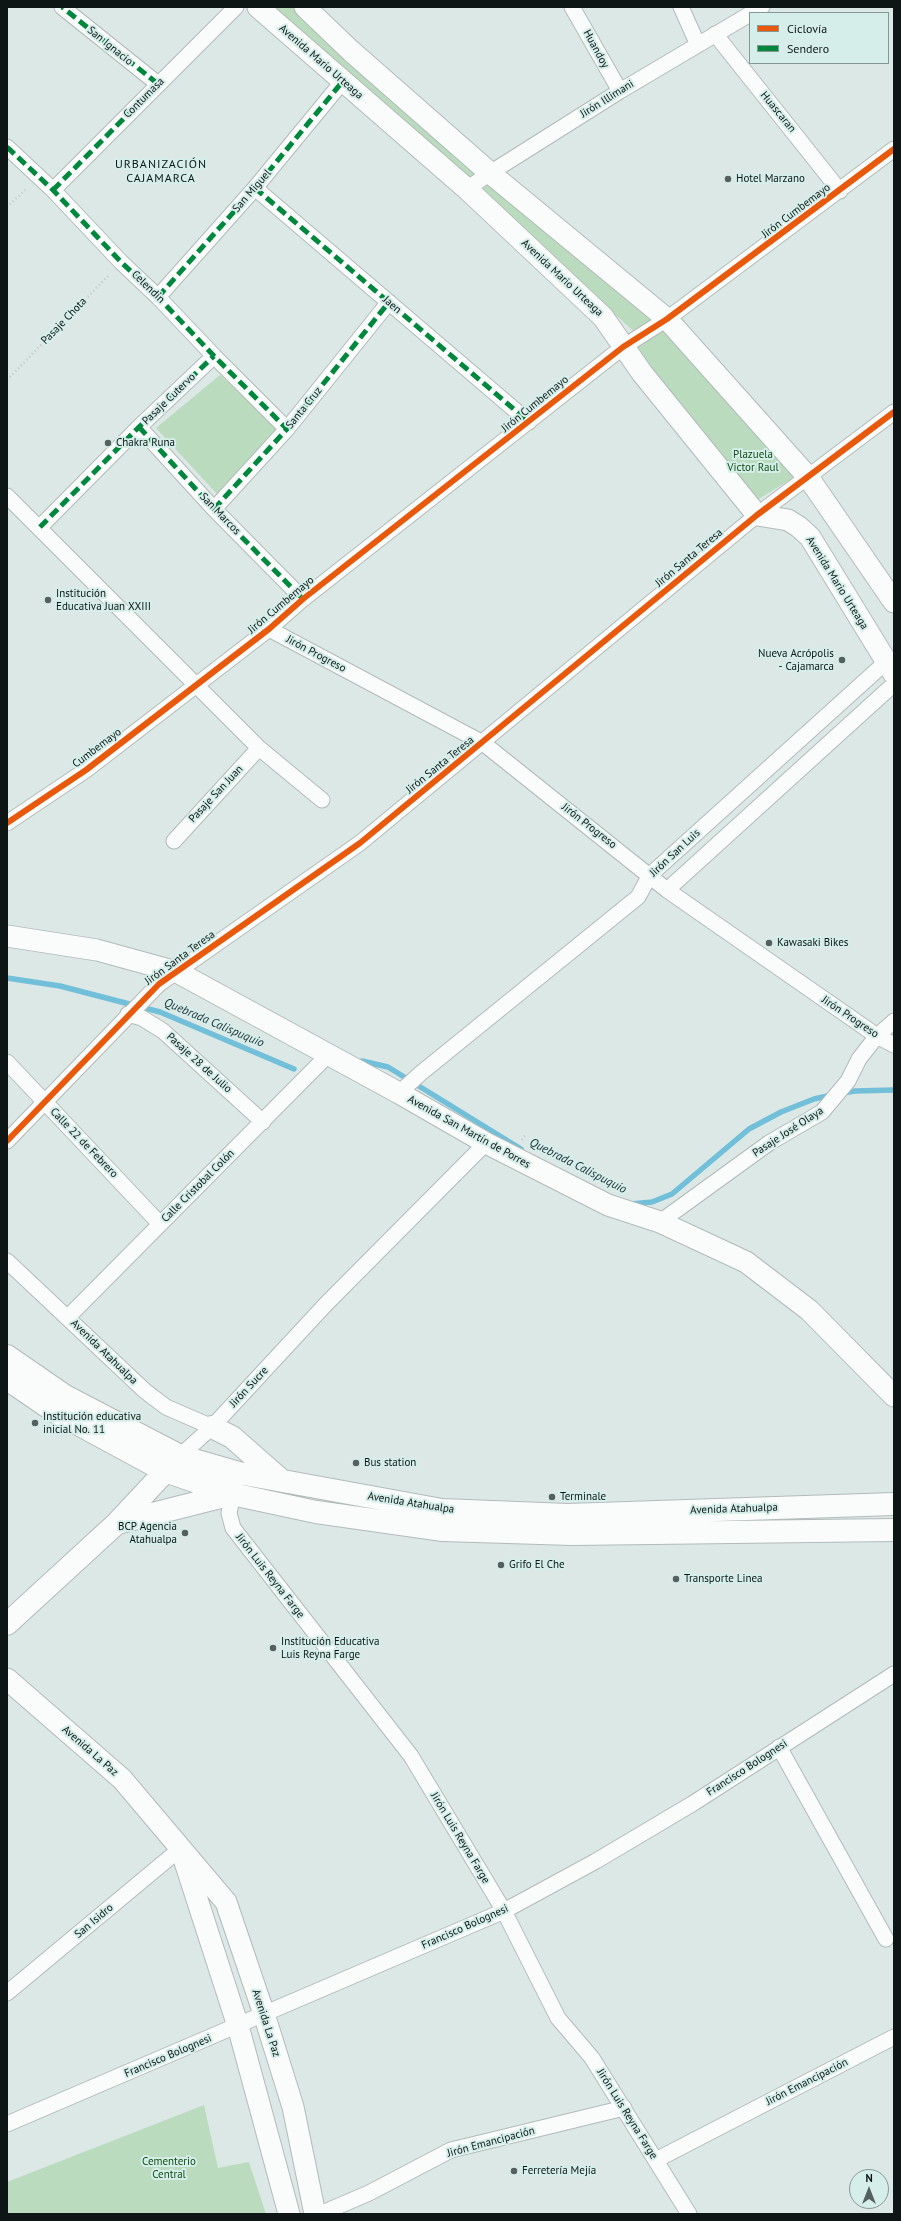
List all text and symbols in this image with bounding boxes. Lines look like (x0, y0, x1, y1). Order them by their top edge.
legend (749, 12, 889, 64)
text: Ciclovía (787, 21, 827, 36)
street label: Avenida Mario Urteaga (276, 22, 366, 102)
street label: San Ignacio (85, 24, 135, 68)
street label: Huandoy (580, 28, 612, 70)
text: Sendero (787, 41, 829, 56)
street label: Contumasa (121, 75, 167, 121)
street label: Jirón Illimani (578, 77, 636, 121)
street label: Huascaran (757, 89, 799, 135)
district label: URBANIZACIÓN CAJAMARCA (115, 158, 207, 186)
street label: San Miguel (230, 167, 274, 215)
place label: Hotel Marzano (736, 172, 805, 186)
marker: Hotel Marzano (723, 174, 733, 184)
street label: Jirón Cumbemayo (759, 181, 833, 241)
street label: Avenida Mario Urteaga (518, 237, 606, 319)
street label: Celendin (129, 268, 167, 306)
street label: Jaen (380, 293, 404, 317)
street label: Pasaje Chota (38, 295, 90, 347)
street label: Pasaje Cutervo (140, 370, 198, 428)
street label: Jirón Cumbemayo (499, 373, 571, 435)
street label: Santa Cruz (283, 384, 325, 432)
place label: Chakra Runa (116, 436, 175, 450)
marker: Chakra Runa (103, 438, 113, 448)
park label: Plazuela Victor Raul (727, 448, 779, 474)
street label: San Marcos (197, 490, 243, 538)
street label: Jirón Santa Teresa (653, 526, 725, 590)
street label: Avenida Mario Urteaga (803, 534, 871, 632)
street label: Jirón Cumbemayo (245, 573, 317, 637)
place label: Institución Educativa Juan XXIII (56, 587, 151, 613)
marker: Institución Educativa Juan XXIII (43, 595, 53, 605)
street label: Jirón Progreso (284, 633, 348, 675)
place label: Nueva Acrópolis - Cajamarca (758, 647, 834, 673)
marker: Nueva Acrópolis - Cajamarca (837, 655, 847, 665)
street label: Cumbemayo (70, 725, 124, 771)
street label: Jirón Santa Teresa (403, 733, 477, 797)
street label: Pasaje San Juan (186, 763, 246, 825)
street label: Jirón Progreso (559, 801, 619, 851)
street label: Jirón San Luis (647, 826, 703, 880)
street label: Jirón Santa Teresa (142, 928, 218, 988)
place label: Kawasaki Bikes (777, 936, 848, 950)
marker: Kawasaki Bikes (764, 938, 774, 948)
street label: Jirón Progreso (819, 993, 881, 1041)
water label: Quebrada Calispuquio (162, 995, 266, 1051)
street label: Pasaje 28 de Julio (164, 1030, 234, 1096)
street label: Avenida San Martín de Porres (405, 1093, 533, 1171)
street label: Pasaje José Olaya (750, 1104, 826, 1160)
street label: Calle 22 de Febrero (47, 1105, 121, 1181)
water label: Quebrada Calispuquio (527, 1135, 629, 1197)
street label: Calle Cristobal Colón (159, 1147, 237, 1225)
street label: Avenida Atahualpa (68, 1317, 140, 1387)
street label: Jirón Sucre (227, 1364, 271, 1410)
place label: Institución educativa inicial No. 11 (43, 1410, 141, 1436)
marker: Institución educativa inicial No. 11 (30, 1418, 40, 1428)
place label: Bus station (364, 1456, 416, 1470)
marker: Bus station (351, 1458, 361, 1468)
street label: Avenida Atahualpa (367, 1490, 455, 1516)
place label: Terminale (560, 1490, 606, 1504)
marker: Terminale (547, 1492, 557, 1502)
street label: Avenida Atahualpa (690, 1501, 778, 1517)
place label: BCP Agencia Atahualpa (118, 1520, 177, 1546)
marker: BCP Agencia Atahualpa (180, 1528, 190, 1538)
street label: Jirón Luis Reyna Farge (233, 1531, 307, 1621)
place label: Grifo El Che (509, 1558, 565, 1572)
marker: Grifo El Che (496, 1560, 506, 1570)
place label: Transporte Linea (684, 1572, 763, 1586)
marker: Transporte Linea (671, 1574, 681, 1584)
place label: Institución Educativa Luis Reyna Farge (281, 1635, 380, 1661)
marker: Institución Educativa Luis Reyna Farge (268, 1643, 278, 1653)
street label: Avenida La Paz (59, 1723, 121, 1779)
street label: Francisco Bolognesi (704, 1737, 790, 1799)
street label: Jirón Luis Reyna Farge (428, 1790, 492, 1886)
street label: San Isidro (72, 1901, 116, 1941)
street label: Francisco Bolognesi (420, 1902, 510, 1952)
street label: Avenida La Paz (249, 1988, 283, 2058)
street label: Francisco Bolognesi (122, 2032, 214, 2080)
street label: Jirón Emancipación (764, 2056, 850, 2108)
street label: Jirón Luis Reyna Farge (594, 2066, 660, 2162)
street label: Jirón Emancipación (446, 2124, 536, 2160)
park label: Cementerio Central (142, 2155, 196, 2181)
place label: Ferretería Mejía (522, 2164, 596, 2178)
marker: Ferretería Mejía (509, 2166, 519, 2176)
north arrow (849, 2169, 889, 2209)
text: N (865, 2171, 873, 2185)

